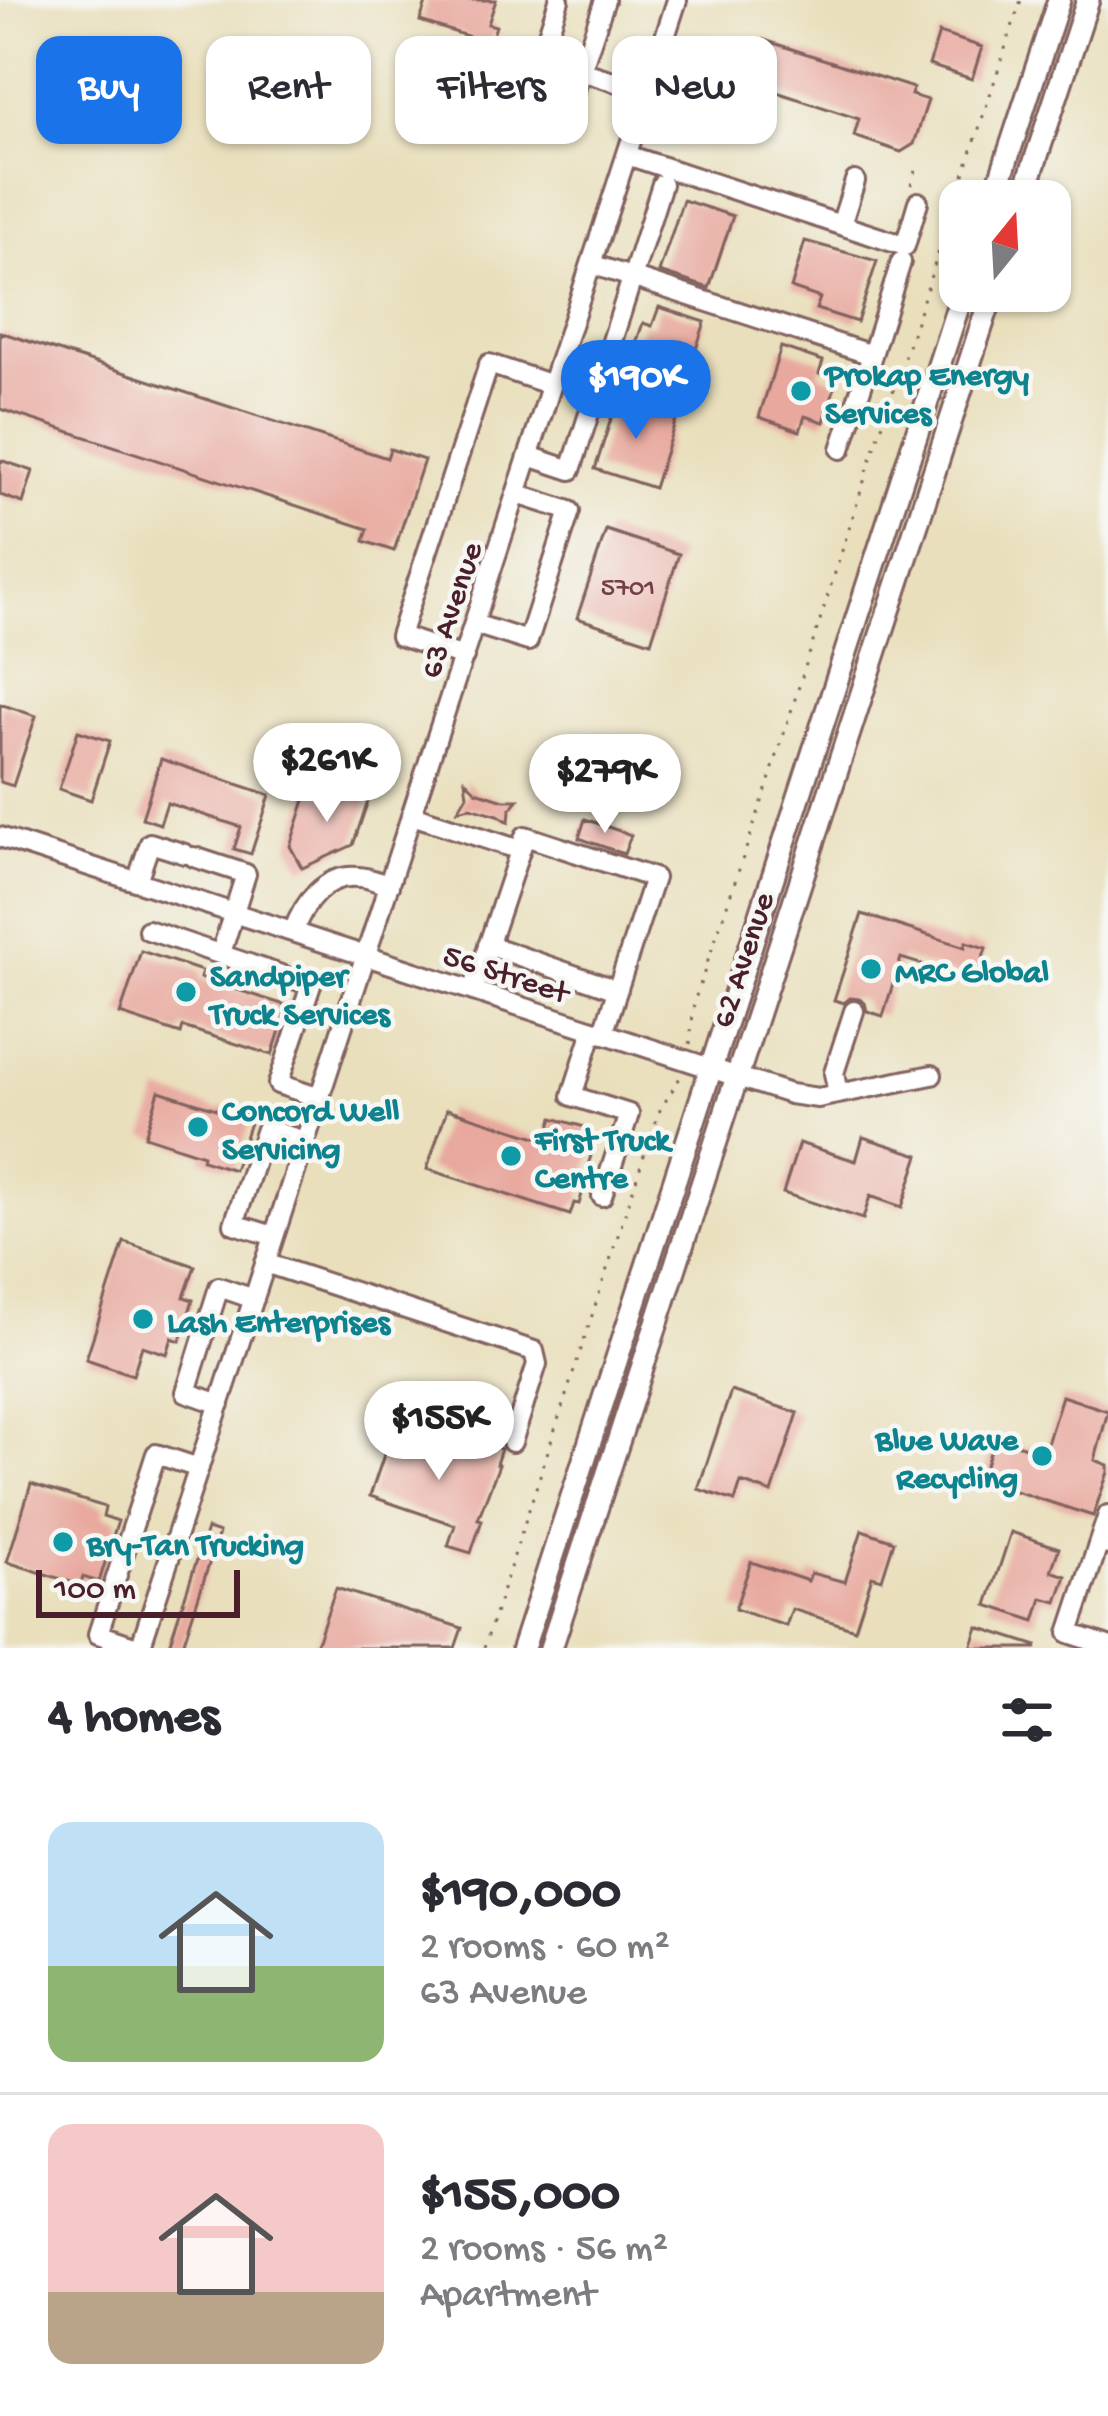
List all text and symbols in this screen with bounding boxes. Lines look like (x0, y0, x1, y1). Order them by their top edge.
chip: Buy (36, 36, 182, 144)
chip: Rent (206, 36, 371, 144)
chip: Filters (395, 36, 588, 144)
chip: New (612, 36, 777, 144)
north arrow (939, 180, 1071, 312)
map controls (939, 180, 1071, 312)
pin: $190K (552, 340, 720, 442)
text: $190K (588, 356, 684, 402)
place label: Prokap Energy Services (823, 359, 1030, 435)
marker: Prokap Energy Services (788, 378, 814, 404)
street label: 63 Avenue (414, 537, 494, 684)
house number: 5701 (601, 574, 655, 606)
pin: $261K (243, 723, 411, 825)
pin: $279K (521, 734, 689, 836)
text: $261K (280, 739, 374, 785)
text: $279K (556, 750, 654, 796)
street label: 62 Avenue (706, 888, 786, 1033)
street label: 56 Street (438, 939, 575, 1016)
marker: MRC Global (858, 956, 884, 982)
place label: MRC Global (895, 956, 1049, 994)
place label: Sandpiper Truck Services (207, 960, 392, 1036)
marker: Sandpiper Truck Services (173, 979, 199, 1005)
place label: Concord Well Servicing (222, 1095, 400, 1171)
marker: Concord Well Servicing (185, 1114, 211, 1140)
place label: First Truck Centre (534, 1124, 673, 1200)
marker: First Truck Centre (498, 1143, 524, 1169)
marker: Lash Enterprises (130, 1306, 156, 1332)
place label: Lash Enterprises (167, 1306, 392, 1344)
pin: $155K (355, 1381, 523, 1483)
text: $155K (391, 1397, 487, 1443)
place label: Blue Wave Recycling (875, 1424, 1019, 1500)
marker: Blue Wave Recycling (1029, 1443, 1055, 1469)
marker: Bry-Tan Trucking (50, 1529, 76, 1555)
place label: Bry-Tan Trucking (86, 1529, 304, 1567)
scale bar (36, 1564, 240, 1617)
text: 100 m (54, 1572, 136, 1610)
icon: filters (994, 1687, 1060, 1753)
text: 4 homes (48, 1690, 219, 1750)
text: $190,000 (420, 1866, 621, 1926)
icon: home (144, 1870, 288, 2014)
text: 2 rooms · 60 m² (420, 1926, 670, 1972)
text: 63 Avenue (420, 1972, 587, 2018)
text: $155,000 (420, 2168, 620, 2228)
icon: home (144, 2172, 288, 2316)
text: 2 rooms · 56 m² (420, 2228, 668, 2274)
text: Apartment (420, 2274, 596, 2320)

